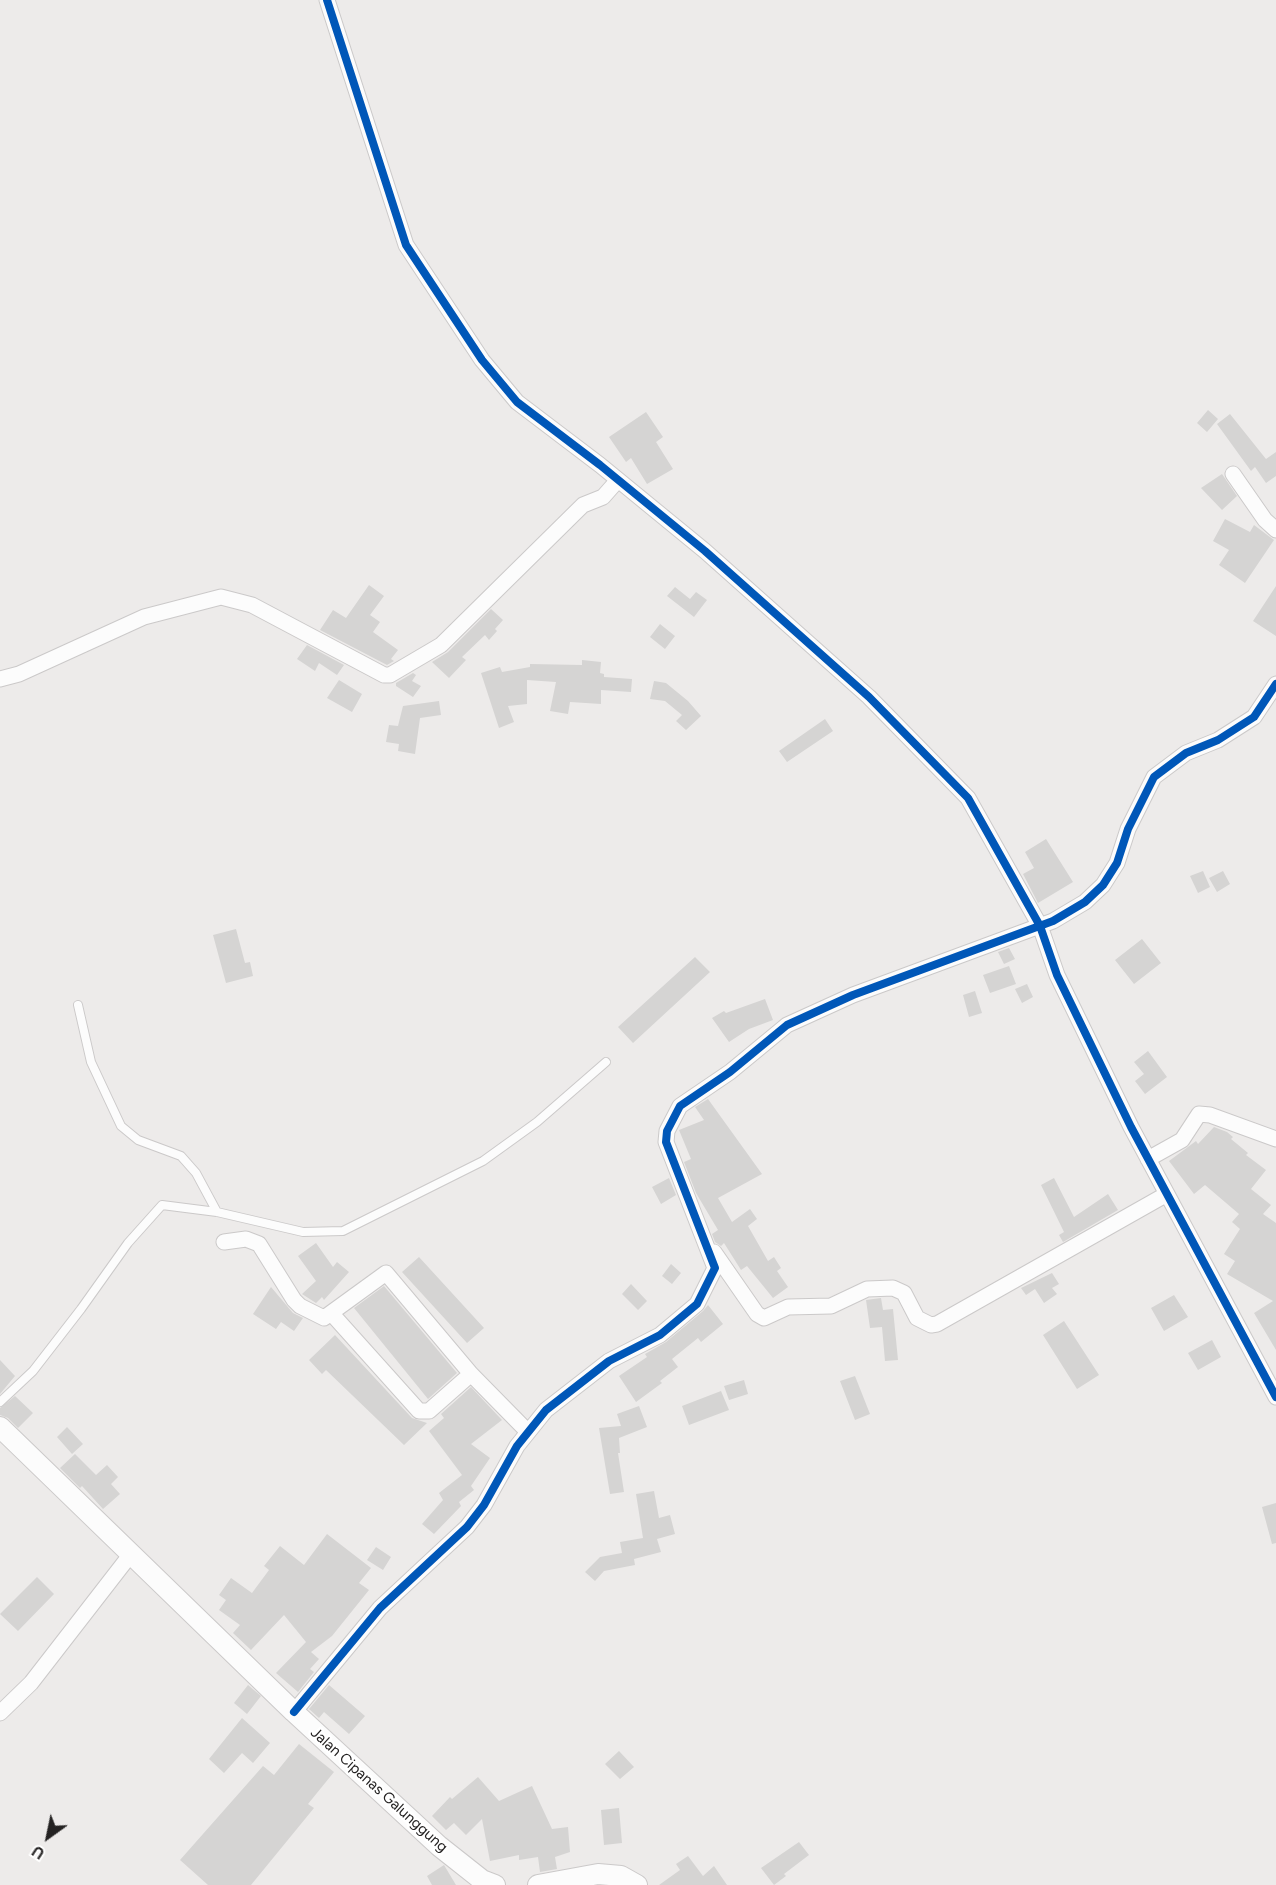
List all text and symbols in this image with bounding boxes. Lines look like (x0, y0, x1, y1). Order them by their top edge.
street label: Jalan Cipanas Galunggung (307, 1724, 451, 1856)
north arrow (18, 1807, 78, 1867)
text: U (28, 1841, 48, 1864)

